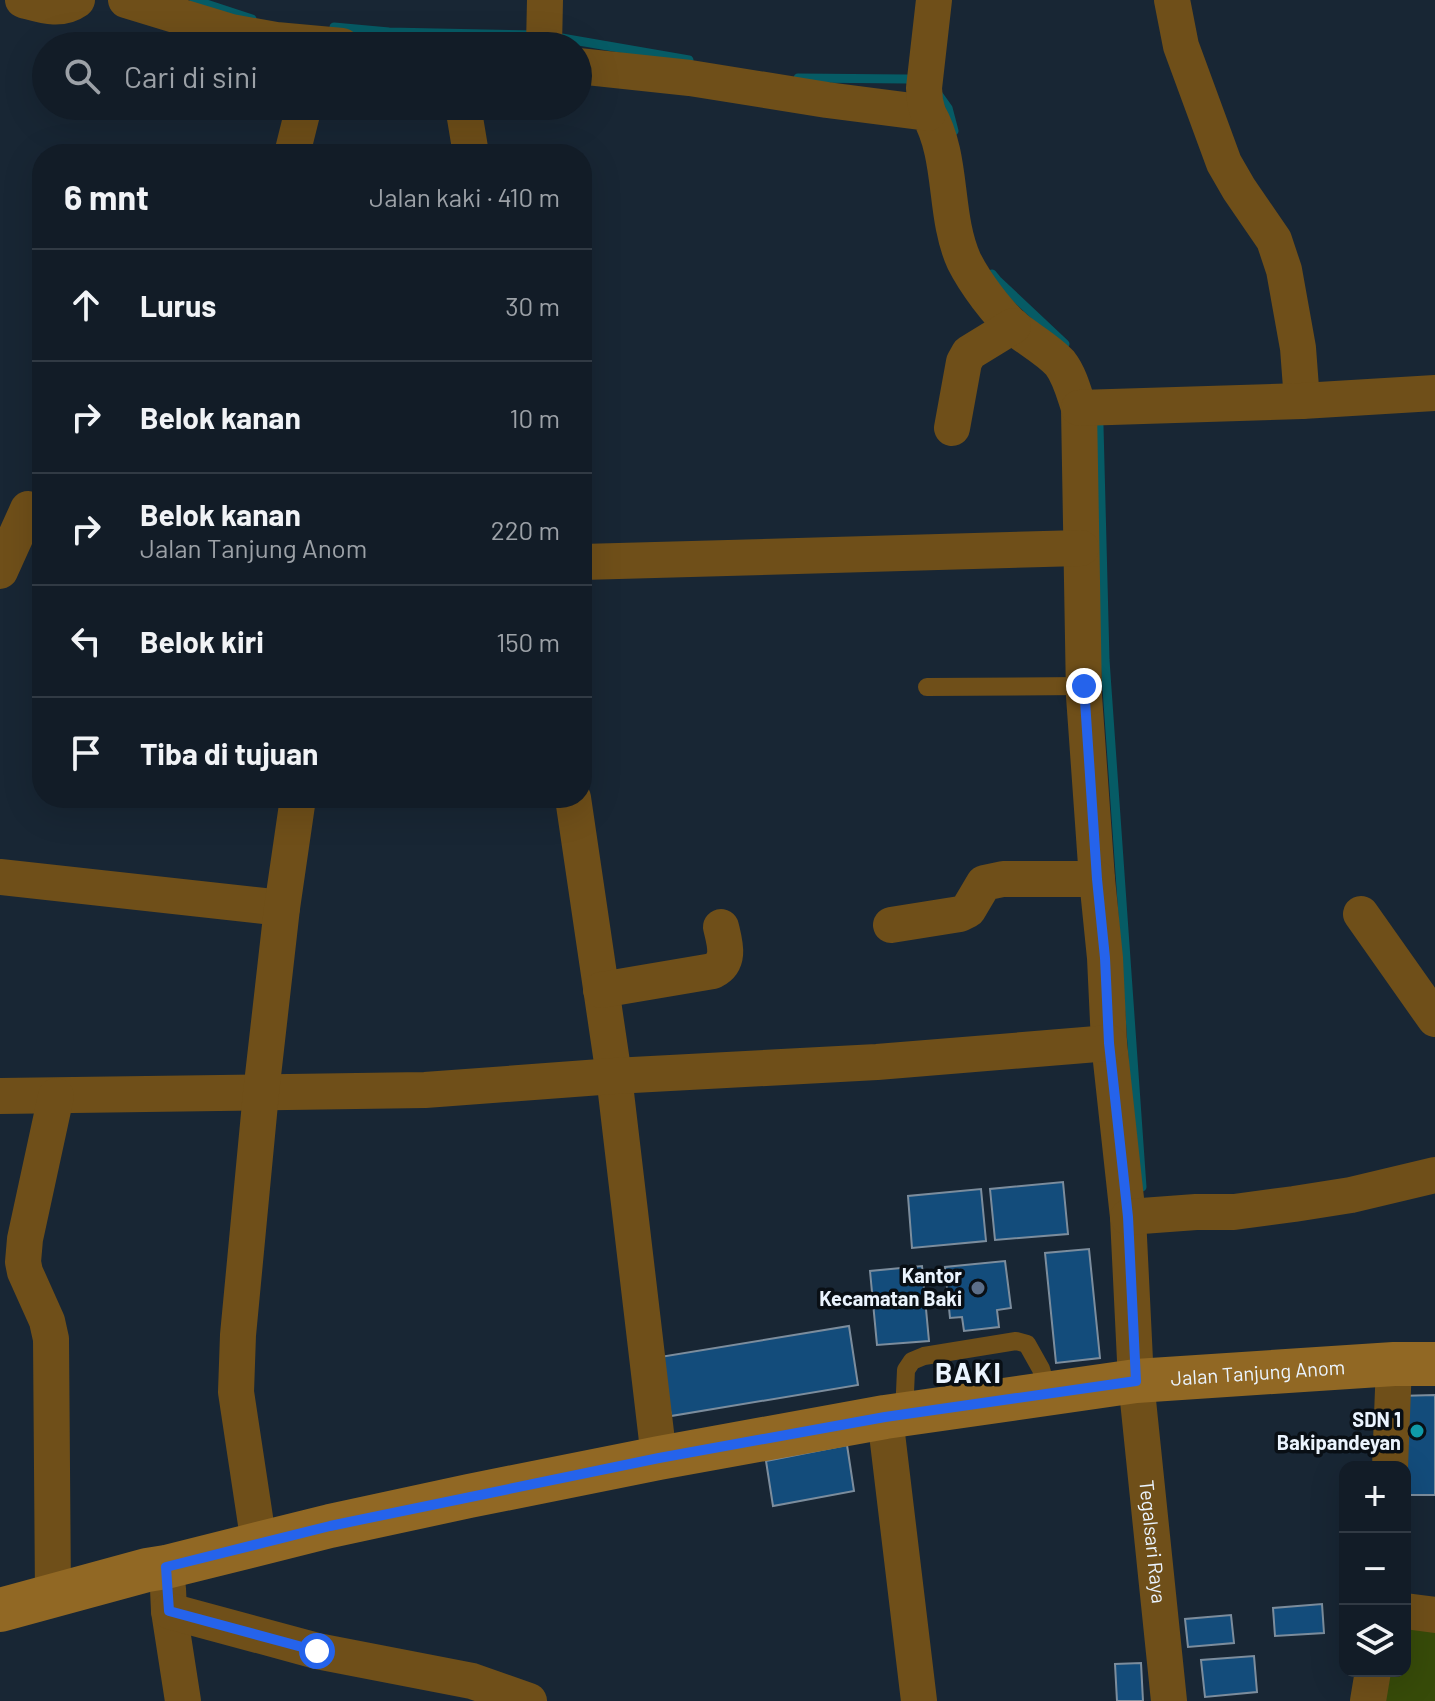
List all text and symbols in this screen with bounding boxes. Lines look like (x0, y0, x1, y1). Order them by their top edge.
search box (32, 32, 592, 120)
icon: search (60, 54, 104, 98)
text: Cari di sini (124, 58, 258, 94)
text: 6 mnt (64, 176, 149, 217)
text: Jalan kaki · 410 m (369, 181, 560, 212)
icon: ahead (64, 283, 108, 327)
text: Lurus (140, 287, 216, 323)
text: 30 m (505, 290, 560, 321)
icon: right (64, 395, 108, 439)
text: Belok kanan (140, 399, 301, 435)
text: 10 m (510, 402, 560, 433)
text: Belok kanan (140, 496, 301, 532)
icon: right (64, 507, 108, 551)
text: 220 m (491, 514, 560, 545)
text: Jalan Tanjung Anom (140, 532, 367, 563)
icon: left (64, 619, 108, 663)
text: Belok kiri (140, 623, 264, 659)
text: 150 m (496, 626, 560, 657)
route end (1066, 668, 1102, 704)
icon: arrive (64, 731, 108, 775)
text: Tiba di tujuan (140, 735, 318, 771)
place label: Kantor Kecamatan Baki (819, 1263, 962, 1310)
marker: Kantor Kecamatan Baki (969, 1279, 987, 1297)
street label: Jalan Tanjung Anom (1170, 1354, 1346, 1390)
district label: BAKI (935, 1355, 1003, 1389)
place label: SDN 1 Bakipandeyan (1277, 1407, 1401, 1454)
marker: SDN 1 Bakipandeyan (1408, 1422, 1426, 1440)
map controls (1339, 1461, 1411, 1677)
button: + (1339, 1461, 1411, 1533)
street label: Tegalsari Raya (1135, 1479, 1172, 1605)
button: − (1339, 1533, 1411, 1605)
button: layers (1339, 1605, 1411, 1677)
route start (299, 1633, 335, 1669)

